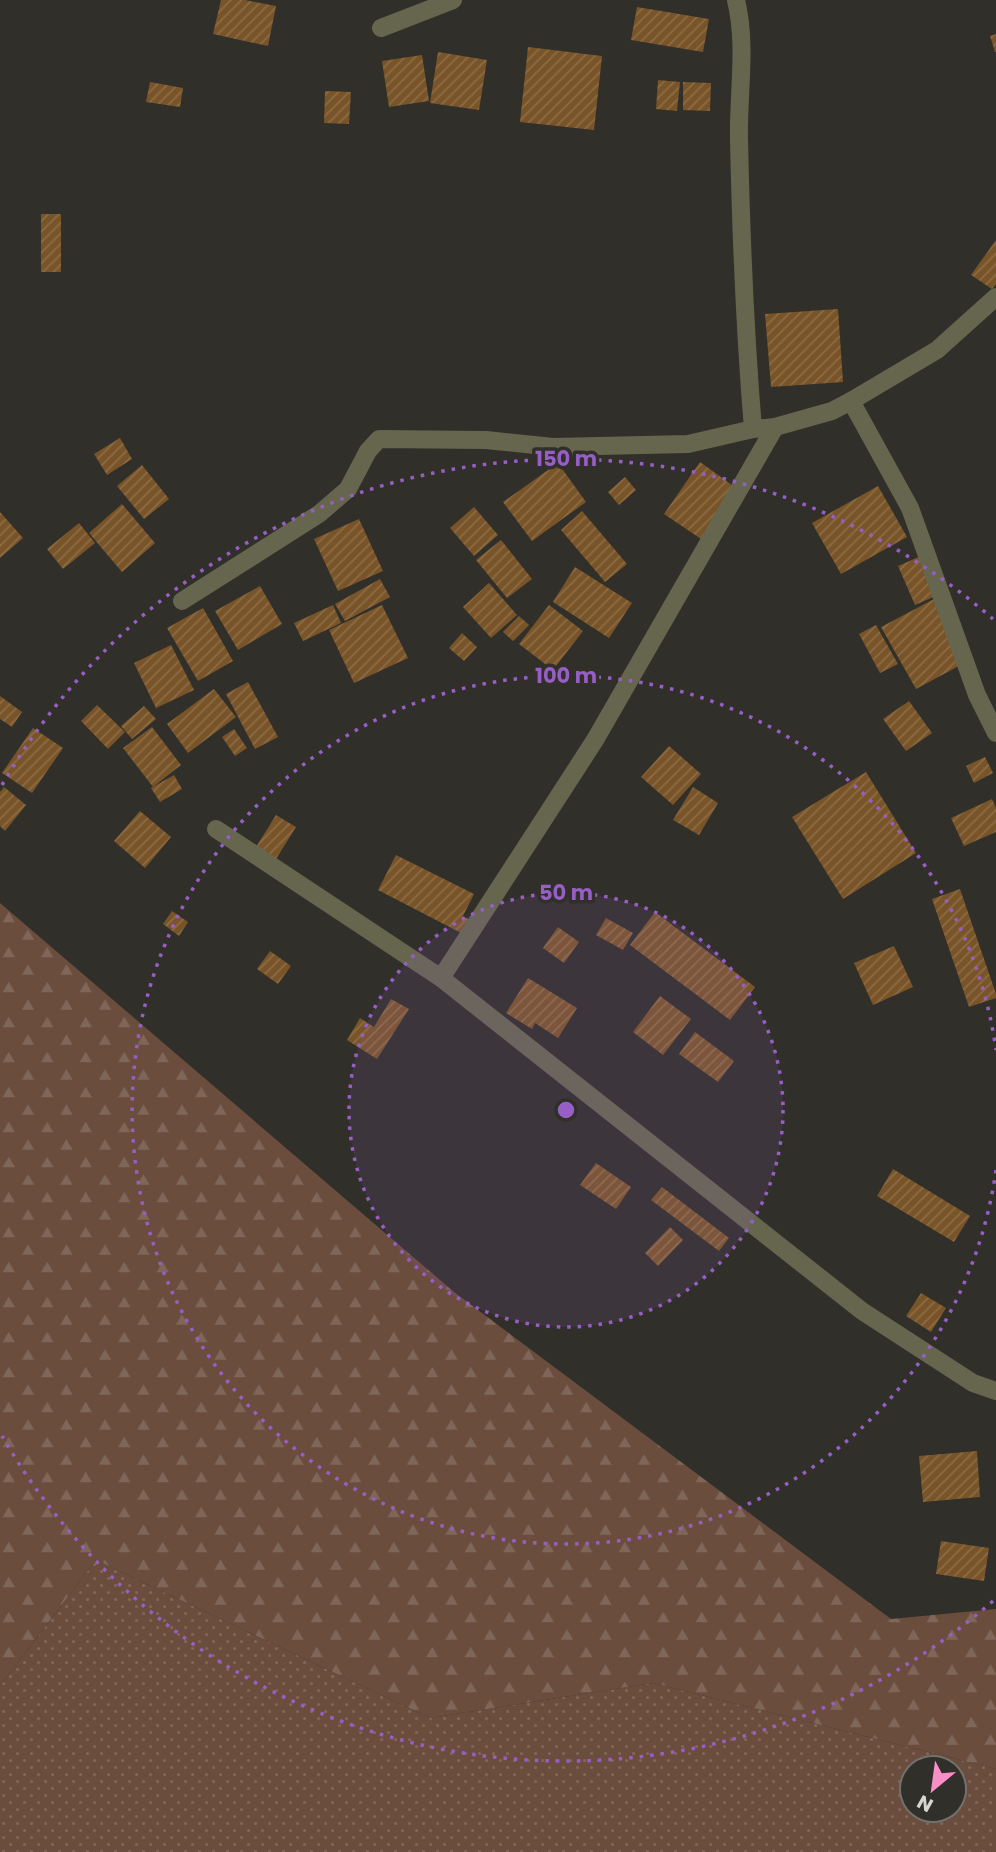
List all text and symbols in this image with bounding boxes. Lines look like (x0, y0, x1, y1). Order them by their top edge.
text: 150 m (535, 444, 597, 473)
text: 100 m (535, 661, 597, 690)
text: 50 m (539, 878, 593, 907)
centre of rings (554, 1098, 578, 1122)
north arrow (898, 1754, 968, 1824)
text: N (912, 1788, 938, 1819)

